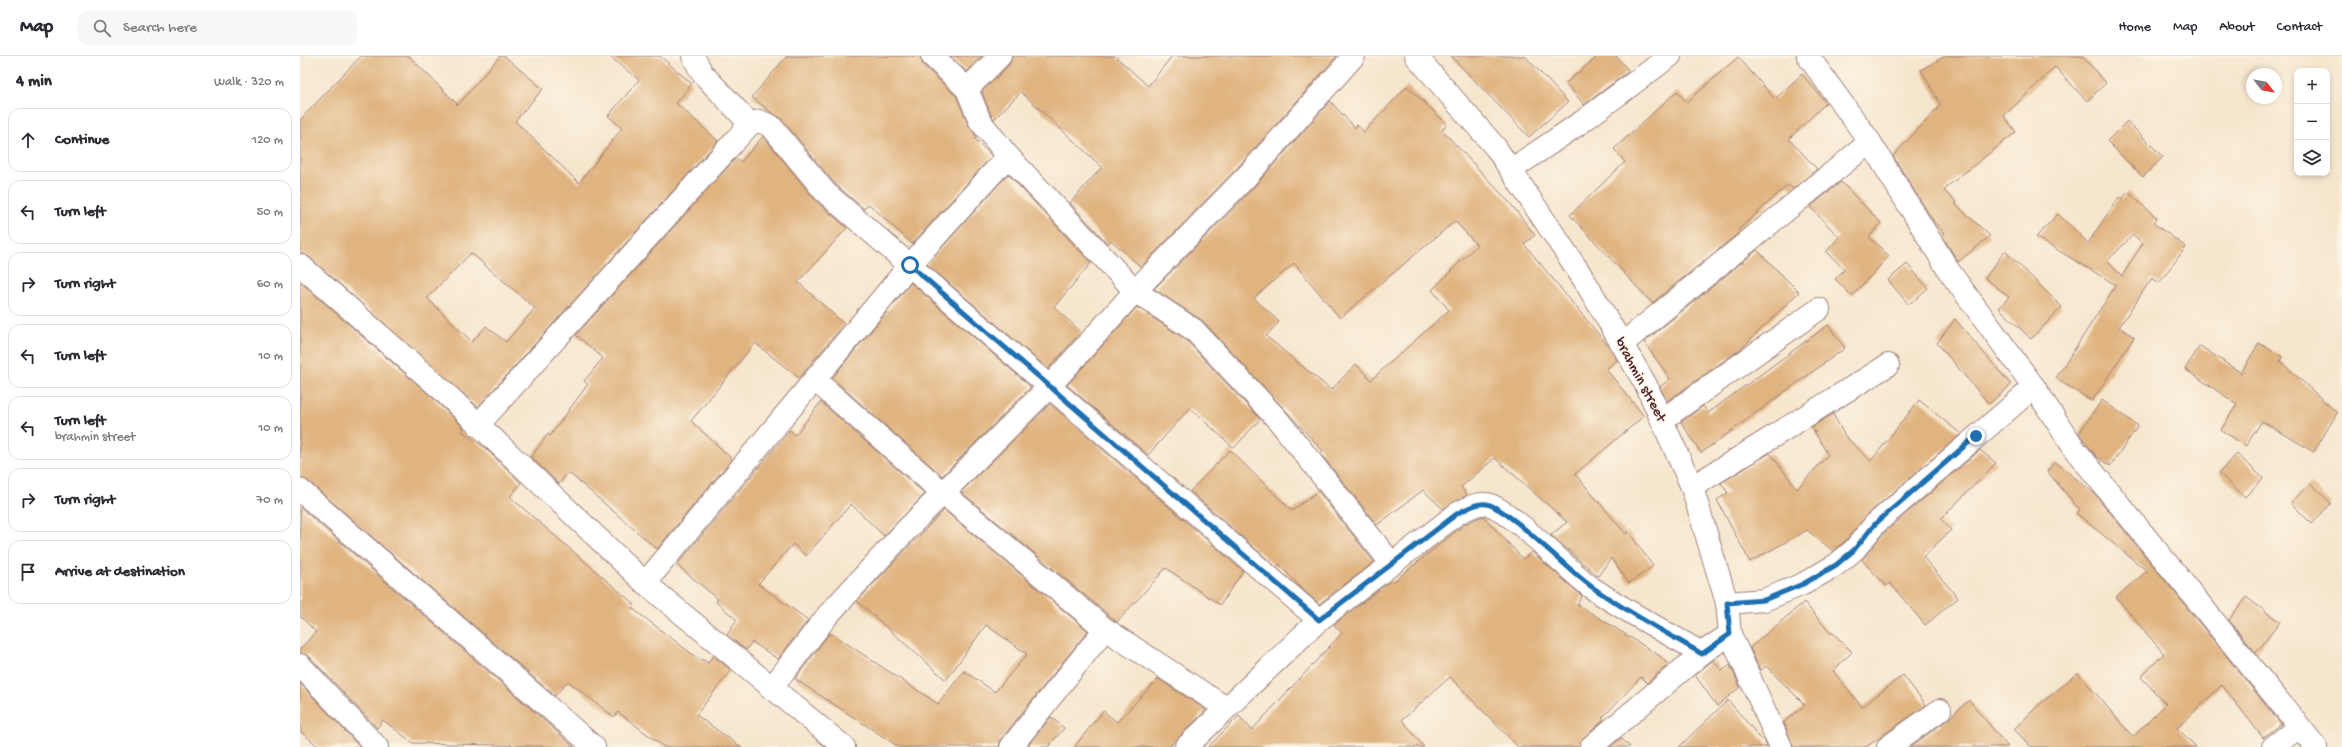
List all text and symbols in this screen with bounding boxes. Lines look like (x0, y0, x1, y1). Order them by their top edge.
search box (77, 10, 357, 46)
text: Map (20, 16, 53, 39)
icon: search (91, 17, 113, 39)
text: Search here (123, 19, 197, 37)
text: Home (2119, 19, 2151, 36)
text: Map (2173, 19, 2197, 36)
text: About (2219, 19, 2255, 36)
text: Contact (2277, 19, 2322, 36)
north arrow (2246, 68, 2282, 104)
map controls (2294, 68, 2330, 176)
button: + (2294, 68, 2330, 104)
text: 4 min (16, 72, 52, 92)
text: Walk · 320 m (214, 75, 284, 90)
button: − (2294, 104, 2330, 140)
icon: ahead (17, 129, 39, 151)
text: Continue (55, 131, 109, 149)
text: 120 m (252, 133, 283, 148)
button: layers (2294, 140, 2330, 176)
icon: left (17, 201, 39, 223)
text: Turn left (55, 203, 106, 221)
text: 50 m (256, 205, 283, 220)
route start (901, 256, 919, 274)
icon: right (17, 273, 39, 295)
text: Turn right (55, 275, 115, 293)
text: 60 m (257, 277, 283, 292)
street label: brahmin street (1610, 335, 1671, 427)
icon: left (17, 345, 39, 367)
text: Turn left (55, 347, 106, 365)
text: 10 m (258, 349, 283, 364)
text: Turn left (55, 412, 106, 430)
icon: left (17, 417, 39, 439)
text: 10 m (258, 421, 283, 436)
route end (1967, 427, 1985, 445)
text: brahmin street (55, 430, 135, 445)
icon: right (17, 489, 39, 511)
text: Turn right (55, 491, 115, 509)
text: 70 m (257, 493, 283, 508)
icon: arrive (17, 561, 39, 583)
text: Arrive at destination (55, 563, 185, 581)

